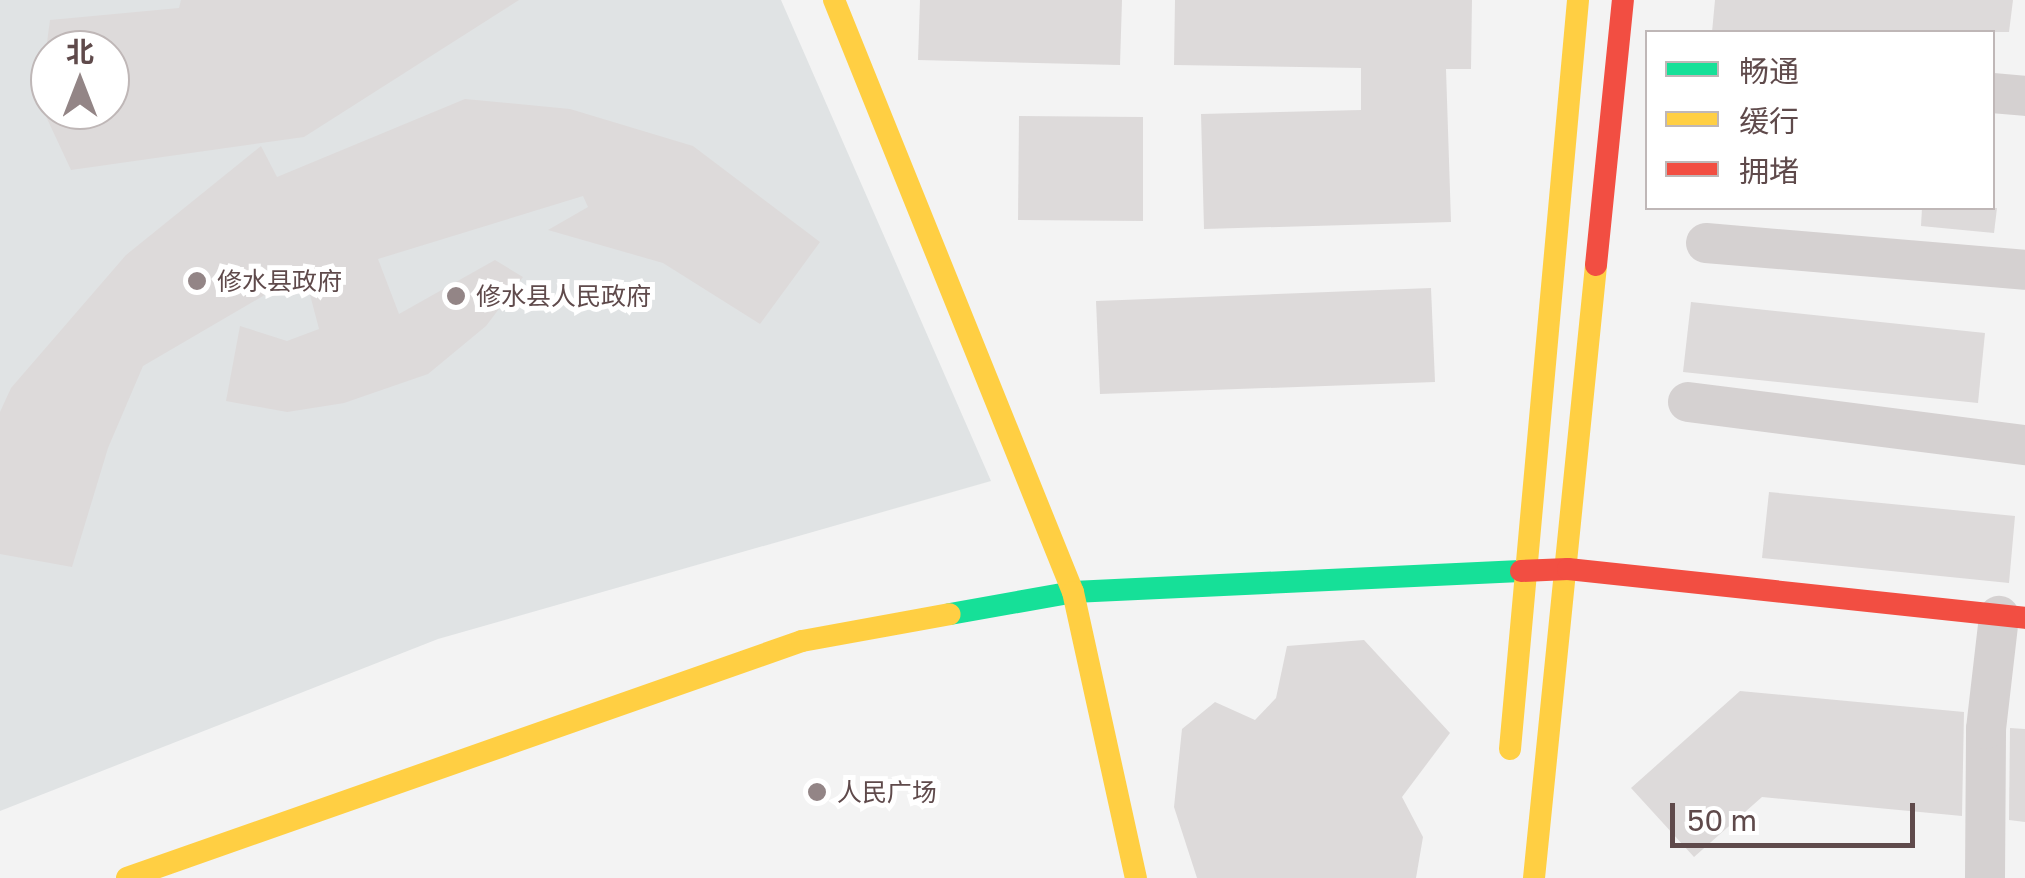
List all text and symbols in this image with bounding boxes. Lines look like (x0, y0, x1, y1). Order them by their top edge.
north arrow (30, 30, 130, 130)
legend (1645, 30, 1995, 210)
text: 北 (66, 35, 94, 68)
text: 畅通 (1739, 53, 1799, 89)
text: 缓行 (1739, 103, 1799, 139)
text: 拥堵 (1739, 153, 1799, 189)
place label: 修水县政府 (217, 266, 342, 296)
marker: 修水县政府 (186, 270, 208, 292)
place label: 修水县人民政府 (476, 281, 651, 311)
marker: 修水县人民政府 (445, 285, 467, 307)
place label: 人民广场 (837, 777, 937, 807)
marker: 人民广场 (806, 781, 828, 803)
scale bar (1675, 783, 1920, 845)
text: 50 m (1687, 802, 1757, 838)

